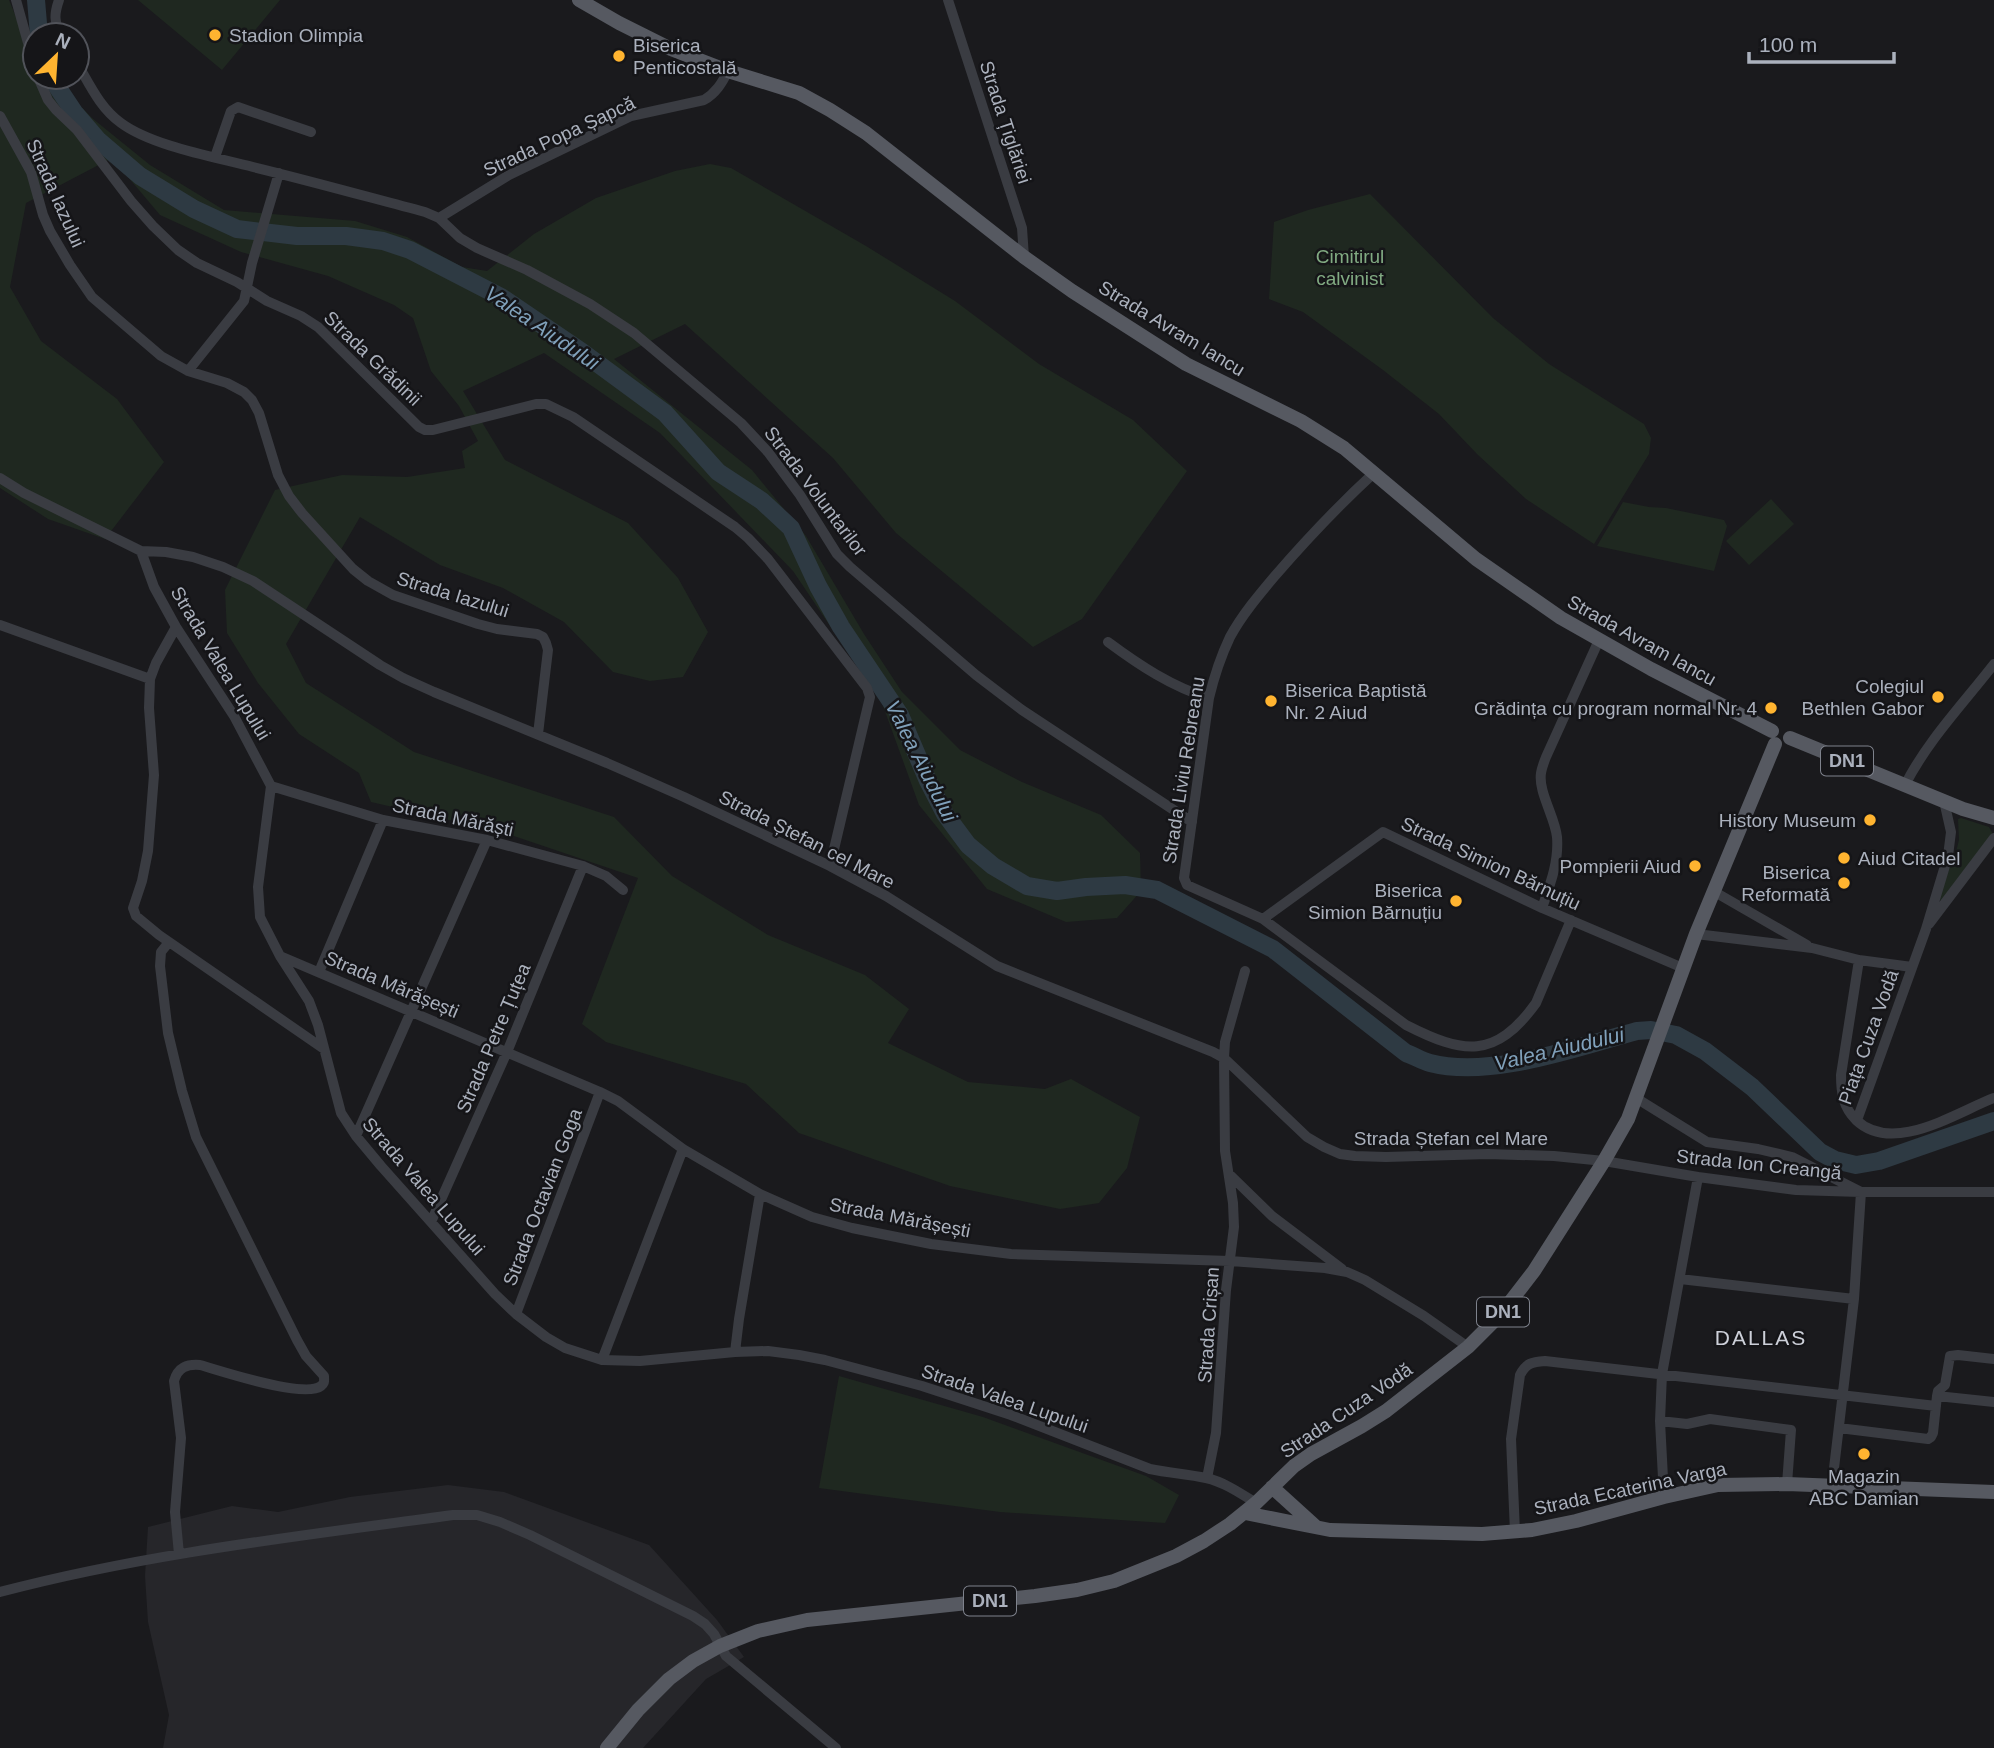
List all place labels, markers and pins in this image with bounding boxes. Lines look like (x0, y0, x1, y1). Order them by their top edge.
place label: Stadion Olimpia (229, 25, 364, 46)
marker: Stadion Olimpia (207, 27, 223, 43)
place label: Biserica Penticostală (633, 35, 737, 78)
marker: Biserica Penticostală (611, 48, 627, 64)
place label: Colegiul Bethlen Gabor (1801, 676, 1925, 719)
place label: Biserica Baptistă Nr. 2 Aiud (1285, 680, 1427, 723)
marker: Colegiul Bethlen Gabor (1930, 689, 1946, 705)
marker: Biserica Baptistă Nr. 2 Aiud (1263, 693, 1279, 709)
place label: Grădința cu program normal Nr. 4 (1474, 698, 1757, 719)
marker: Grădința cu program normal Nr. 4 (1763, 700, 1779, 716)
place label: History Museum (1719, 810, 1856, 831)
marker: History Museum (1862, 812, 1878, 828)
place label: Aiud Citadel (1858, 848, 1960, 869)
marker: Aiud Citadel (1836, 850, 1852, 866)
place label: Pompierii Aiud (1560, 856, 1681, 877)
marker: Pompierii Aiud (1687, 858, 1703, 874)
place label: Biserica Reformată (1741, 862, 1830, 905)
marker: Biserica Reformată (1836, 875, 1852, 891)
place label: Biserica Simion Bărnuțiu (1308, 880, 1442, 923)
marker: Biserica Simion Bărnuțiu (1448, 893, 1464, 909)
marker: Magazin ABC Damian (1856, 1446, 1872, 1462)
place label: Magazin ABC Damian (1809, 1466, 1919, 1509)

